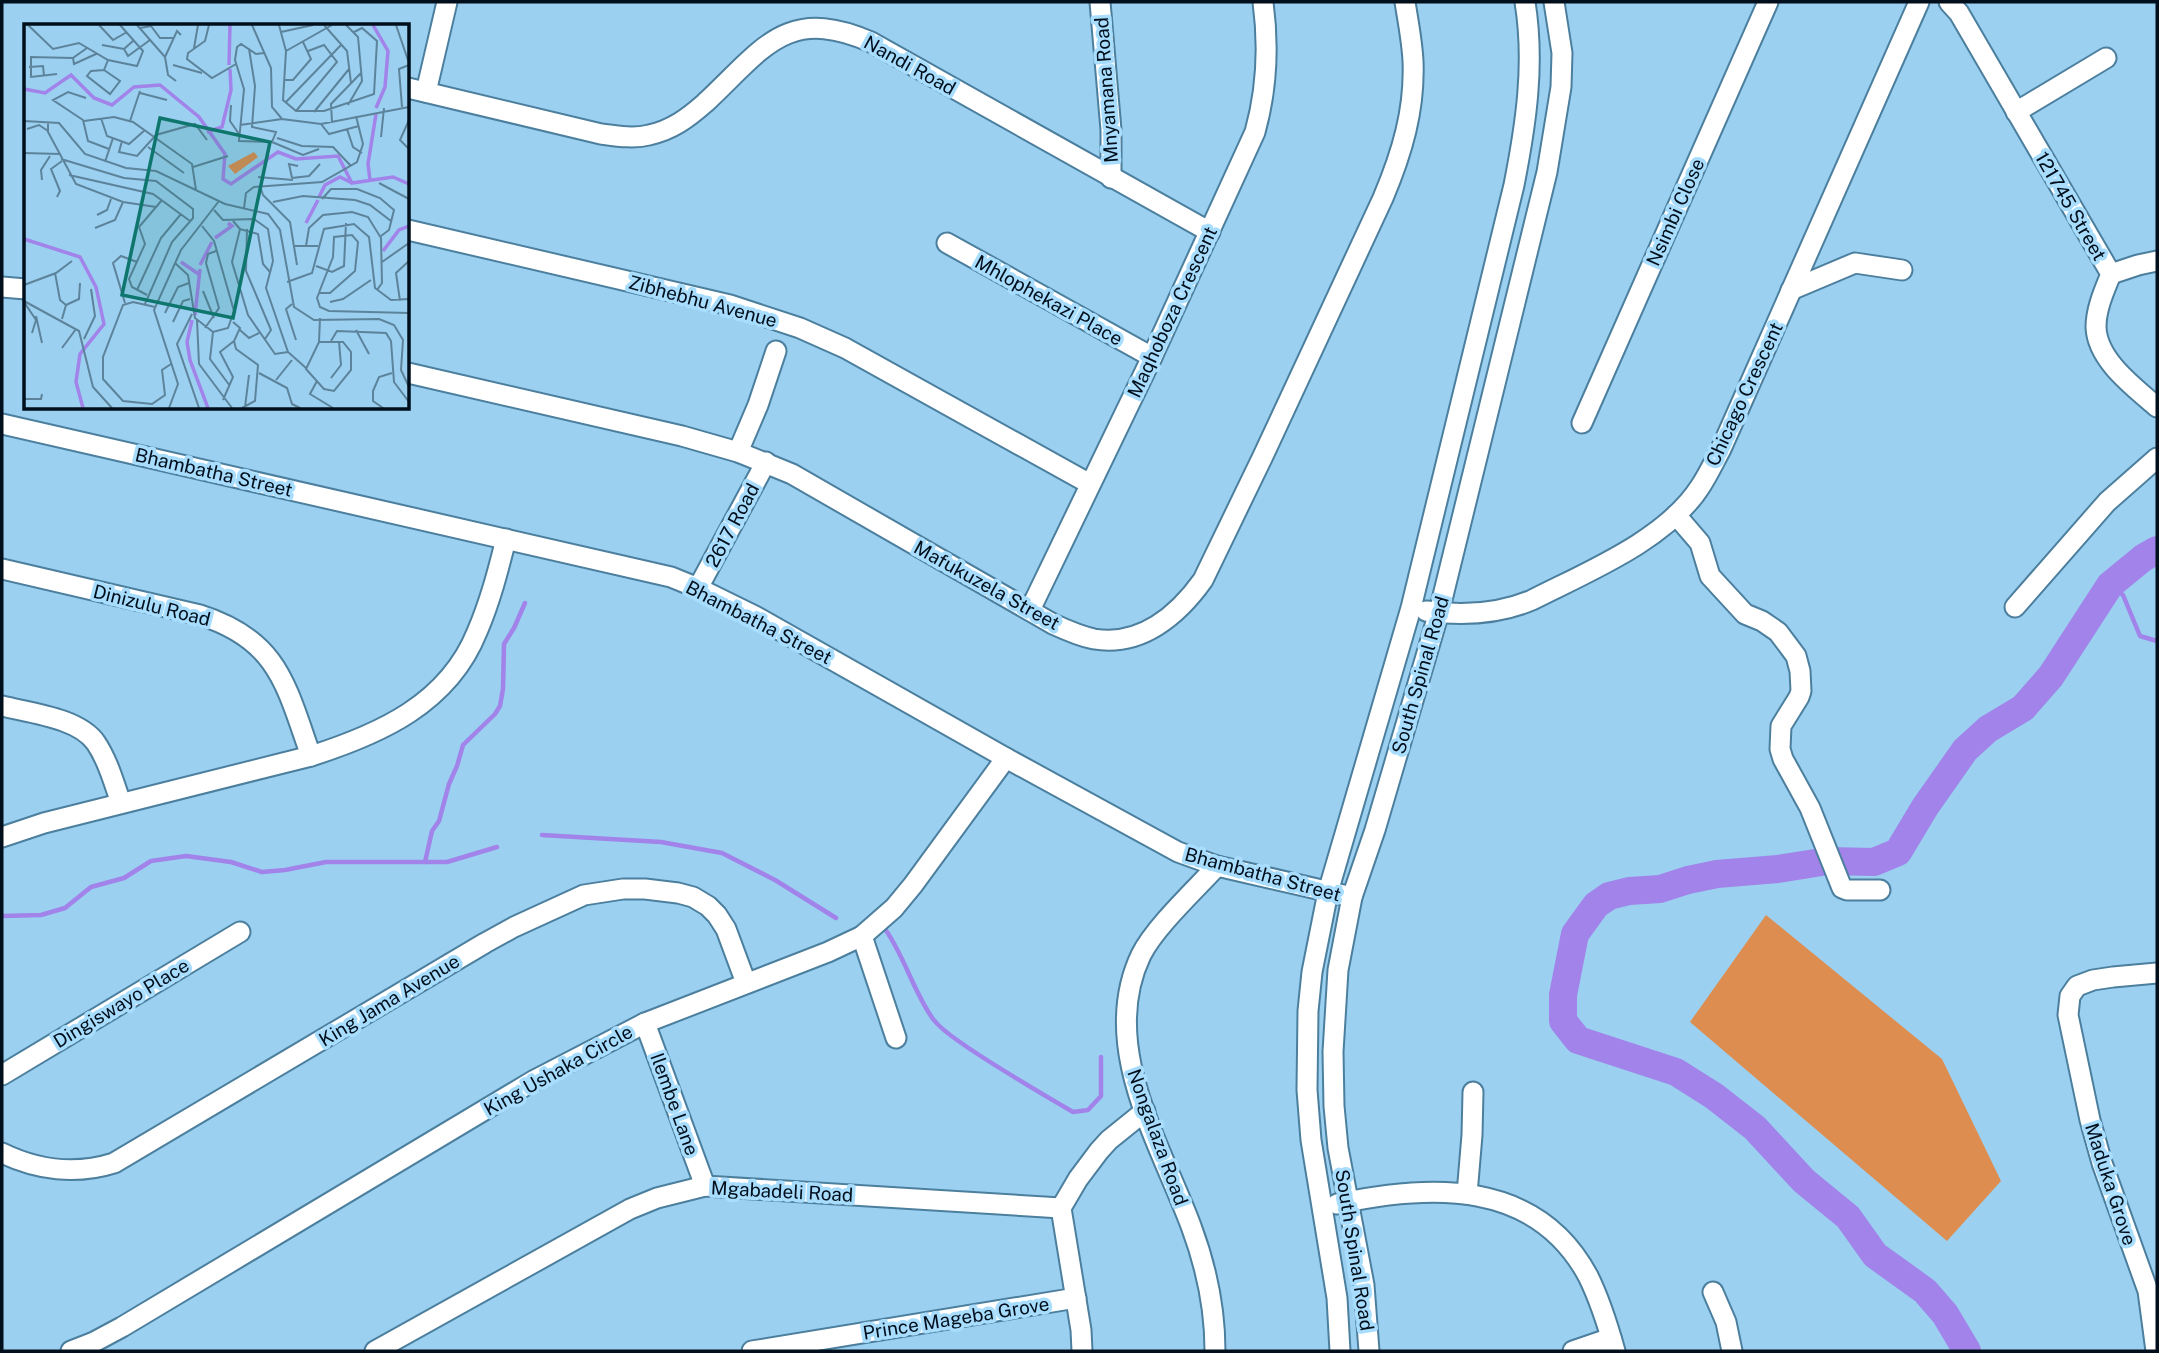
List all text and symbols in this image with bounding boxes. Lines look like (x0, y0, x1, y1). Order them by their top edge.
street label: Mnyamana Road (1090, 16, 1122, 164)
inset map (24, 24, 410, 410)
street label: Nandi Road (860, 31, 960, 99)
street label: 121745 Street (2031, 148, 2111, 264)
street label: Nsimbi Close (1642, 155, 1708, 269)
street label: Maqhoboza Crescent (1123, 223, 1221, 401)
street label: Mhlophekazi Place (971, 250, 1127, 350)
street label: Zibhebhu Avenue (626, 271, 780, 331)
street label: Chicago Crescent (1701, 319, 1787, 469)
street label: Bhambatha Street (133, 443, 295, 501)
street label: 2617 Road (701, 479, 763, 571)
street label: Mafukuzela Street (910, 536, 1064, 634)
street label: Bhambatha Street (682, 576, 836, 668)
street label: Dinizulu Road (91, 580, 213, 630)
street label: South Spinal Road (1387, 594, 1453, 756)
street label: Bhambatha Street (1182, 843, 1344, 905)
street label: King Jama Avenue (315, 949, 463, 1051)
street label: Dingiswayo Place (49, 954, 193, 1052)
street label: King Ushaka Circle (480, 1020, 636, 1120)
street label: Ilembe Lane (646, 1050, 704, 1158)
street label: Nongalaza Road (1123, 1066, 1193, 1208)
street label: Maduka Grove (2081, 1120, 2141, 1248)
street label: South Spinal Road (1331, 1168, 1379, 1332)
street label: Mgabadeli Road (710, 1176, 854, 1206)
street label: Prince Mageba Grove (861, 1292, 1051, 1344)

